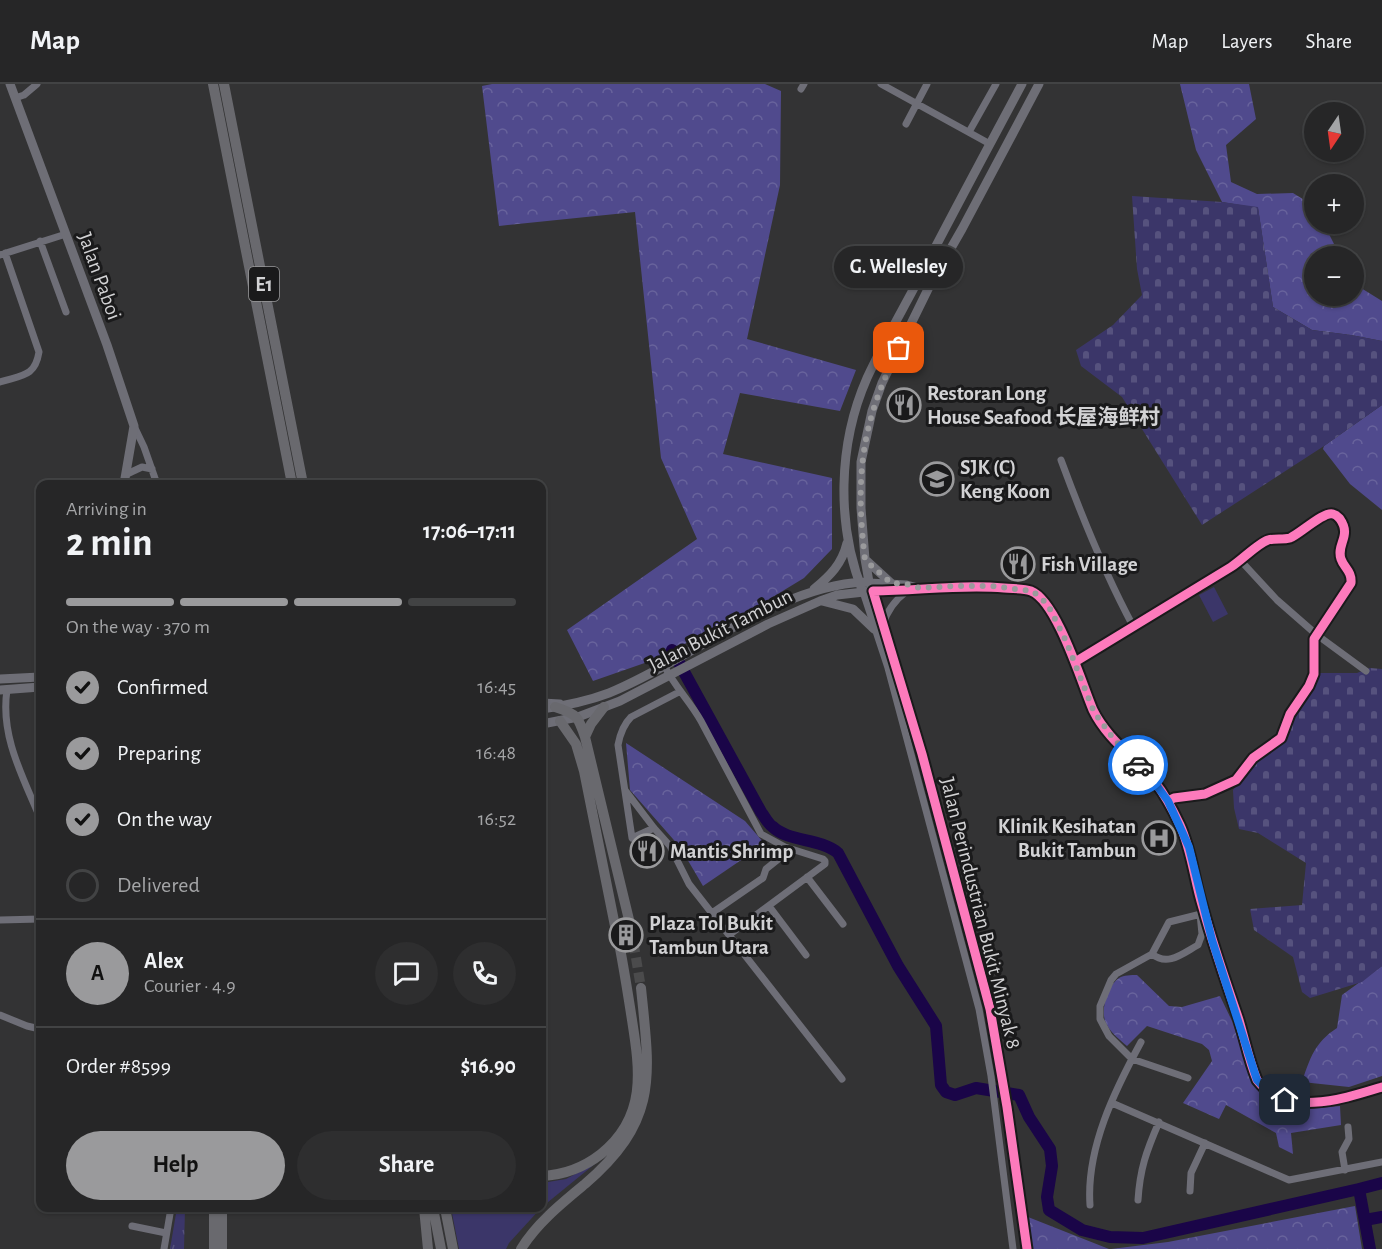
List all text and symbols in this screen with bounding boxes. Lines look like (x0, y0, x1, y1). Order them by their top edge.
text: Map (30, 27, 80, 55)
text: Map (1152, 31, 1188, 52)
text: Layers (1221, 31, 1272, 52)
text: Share (1305, 31, 1352, 52)
north arrow (1304, 102, 1364, 162)
map controls (1304, 102, 1364, 306)
button: + (1304, 174, 1364, 234)
street label: Jalan Paboi (74, 230, 125, 323)
callout: G. Wellesley (834, 246, 964, 288)
button: − (1304, 246, 1364, 306)
text: G. Wellesley (850, 257, 947, 277)
road number: E1 (249, 267, 279, 301)
pin (873, 322, 924, 373)
icon: bag (882, 331, 915, 364)
place label: Restoran Long House Seafood 长屋海鲜村 (927, 383, 1160, 428)
restaurant icon: Restoran Long House Seafood 长屋海鲜村 (886, 387, 922, 423)
place label: SJK (C) Keng Koon (960, 457, 1050, 502)
school or university icon: SJK (C) Keng Koon (919, 461, 955, 497)
text: Arriving in (66, 499, 147, 519)
text: 17:06–17:11 (423, 520, 516, 542)
text: 2 min (66, 524, 153, 563)
restaurant icon: Fish Village (1000, 546, 1036, 582)
place label: Fish Village (1041, 554, 1138, 575)
street label: Jalan Bukit Tambun (645, 585, 796, 676)
text: On the way · 370 m (66, 617, 210, 637)
icon: check (66, 671, 99, 704)
text: Confirmed (117, 676, 208, 698)
text: 16:45 (477, 677, 516, 697)
courier (1108, 735, 1168, 795)
icon: check (66, 737, 99, 770)
text: Preparing (117, 742, 201, 764)
text: 16:48 (476, 743, 516, 763)
icon: car (1122, 749, 1155, 782)
street label: Jalan Perindustrian Bukit Minyak 8 (937, 775, 1024, 1051)
icon: check (66, 803, 99, 836)
text: On the way (117, 808, 212, 830)
text: 16:52 (478, 809, 516, 829)
place label: Klinik Kesihatan Bukit Tambun (998, 816, 1136, 861)
hospital icon: Klinik Kesihatan Bukit Tambun (1141, 820, 1177, 856)
restaurant icon: Mantis Shrimp (629, 833, 665, 869)
place label: Mantis Shrimp (670, 841, 794, 862)
text: Delivered (117, 874, 200, 896)
place label: Plaza Tol Bukit Tambun Utara (649, 913, 773, 958)
building icon: Plaza Tol Bukit Tambun Utara (608, 917, 644, 953)
button: chat (375, 942, 438, 1005)
button: phone (453, 942, 516, 1005)
text: Alex (144, 950, 184, 972)
text: A (91, 962, 104, 984)
text: Courier · 4.9 (144, 976, 236, 996)
text: Order #8599 (66, 1055, 171, 1077)
text: $16.90 (460, 1055, 516, 1077)
pin (1259, 1074, 1310, 1125)
icon: home (1268, 1083, 1301, 1116)
button: Help (66, 1131, 285, 1200)
button: Share (297, 1131, 516, 1200)

